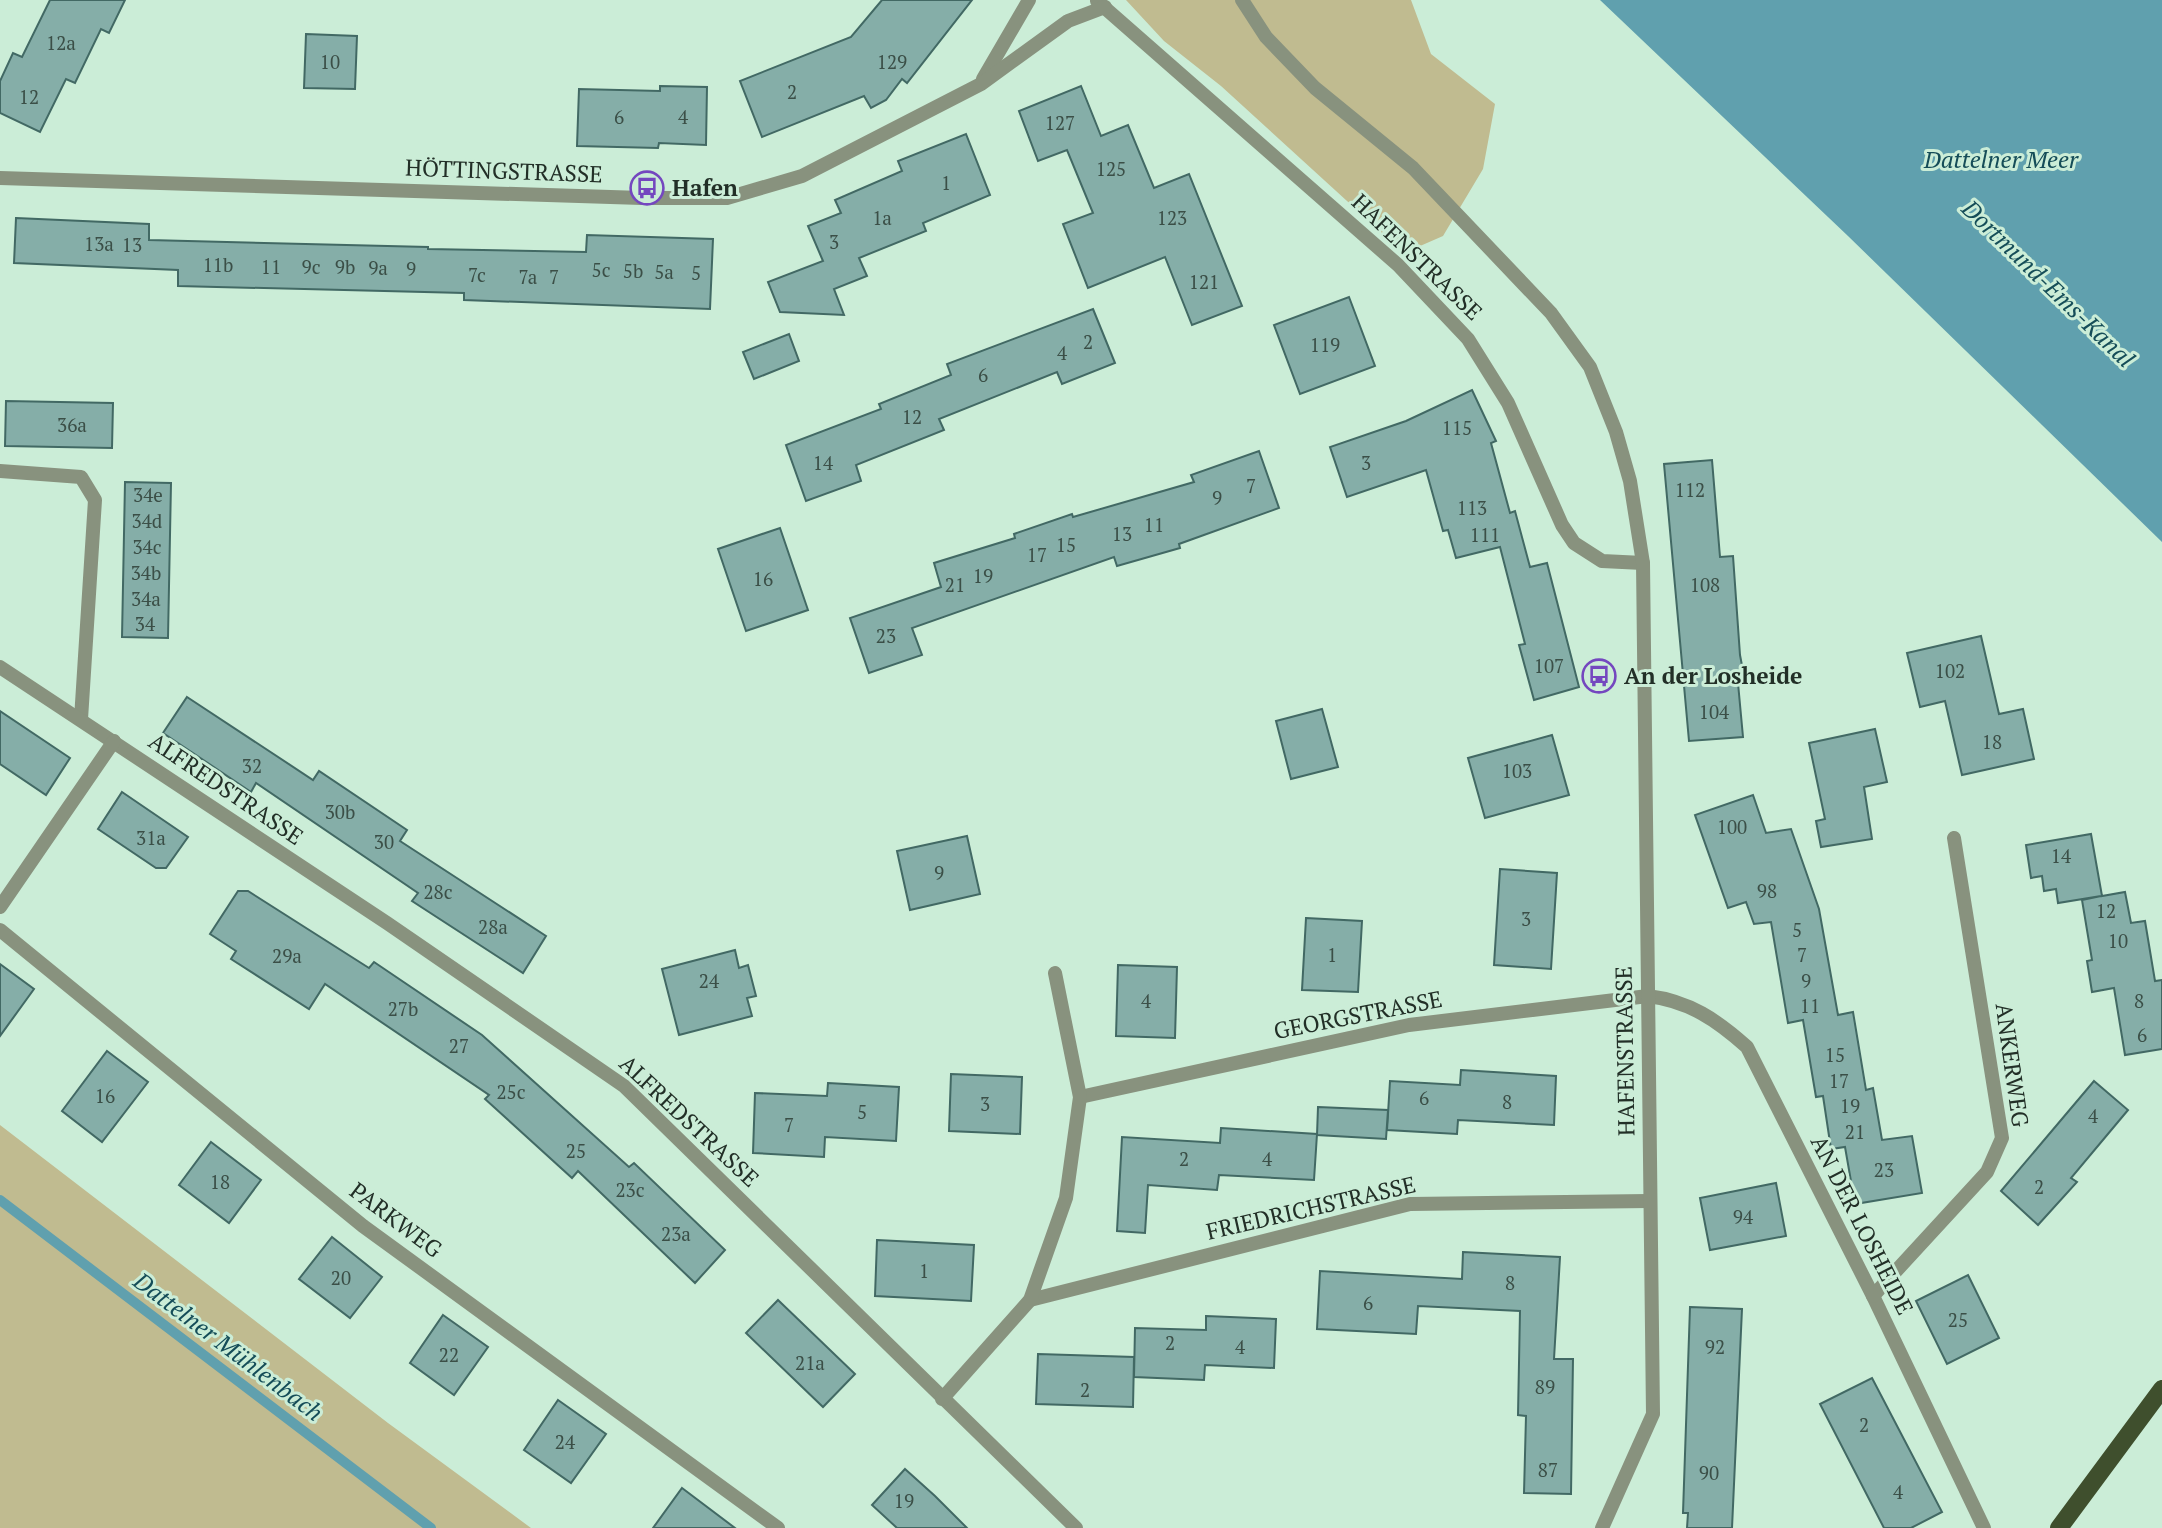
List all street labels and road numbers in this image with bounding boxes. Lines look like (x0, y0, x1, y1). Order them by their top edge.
street label: HÖTTINGSTRASSE (405, 152, 603, 189)
street label: HAFENSTRASSE (1345, 186, 1489, 327)
street label: ALFREDSTRASSE (143, 725, 310, 852)
street label: HAFENSTRASSE (1608, 966, 1641, 1136)
street label: GEORGSTRASSE (1271, 983, 1445, 1046)
street label: ANKERWEG (1988, 1001, 2037, 1129)
street label: ALFREDSTRASSE (613, 1048, 766, 1193)
street label: AN DER LOSHEIDE (1804, 1130, 1921, 1320)
street label: FRIEDRICHSTRASSE (1203, 1168, 1419, 1247)
street label: PARKWEG (344, 1175, 449, 1265)

